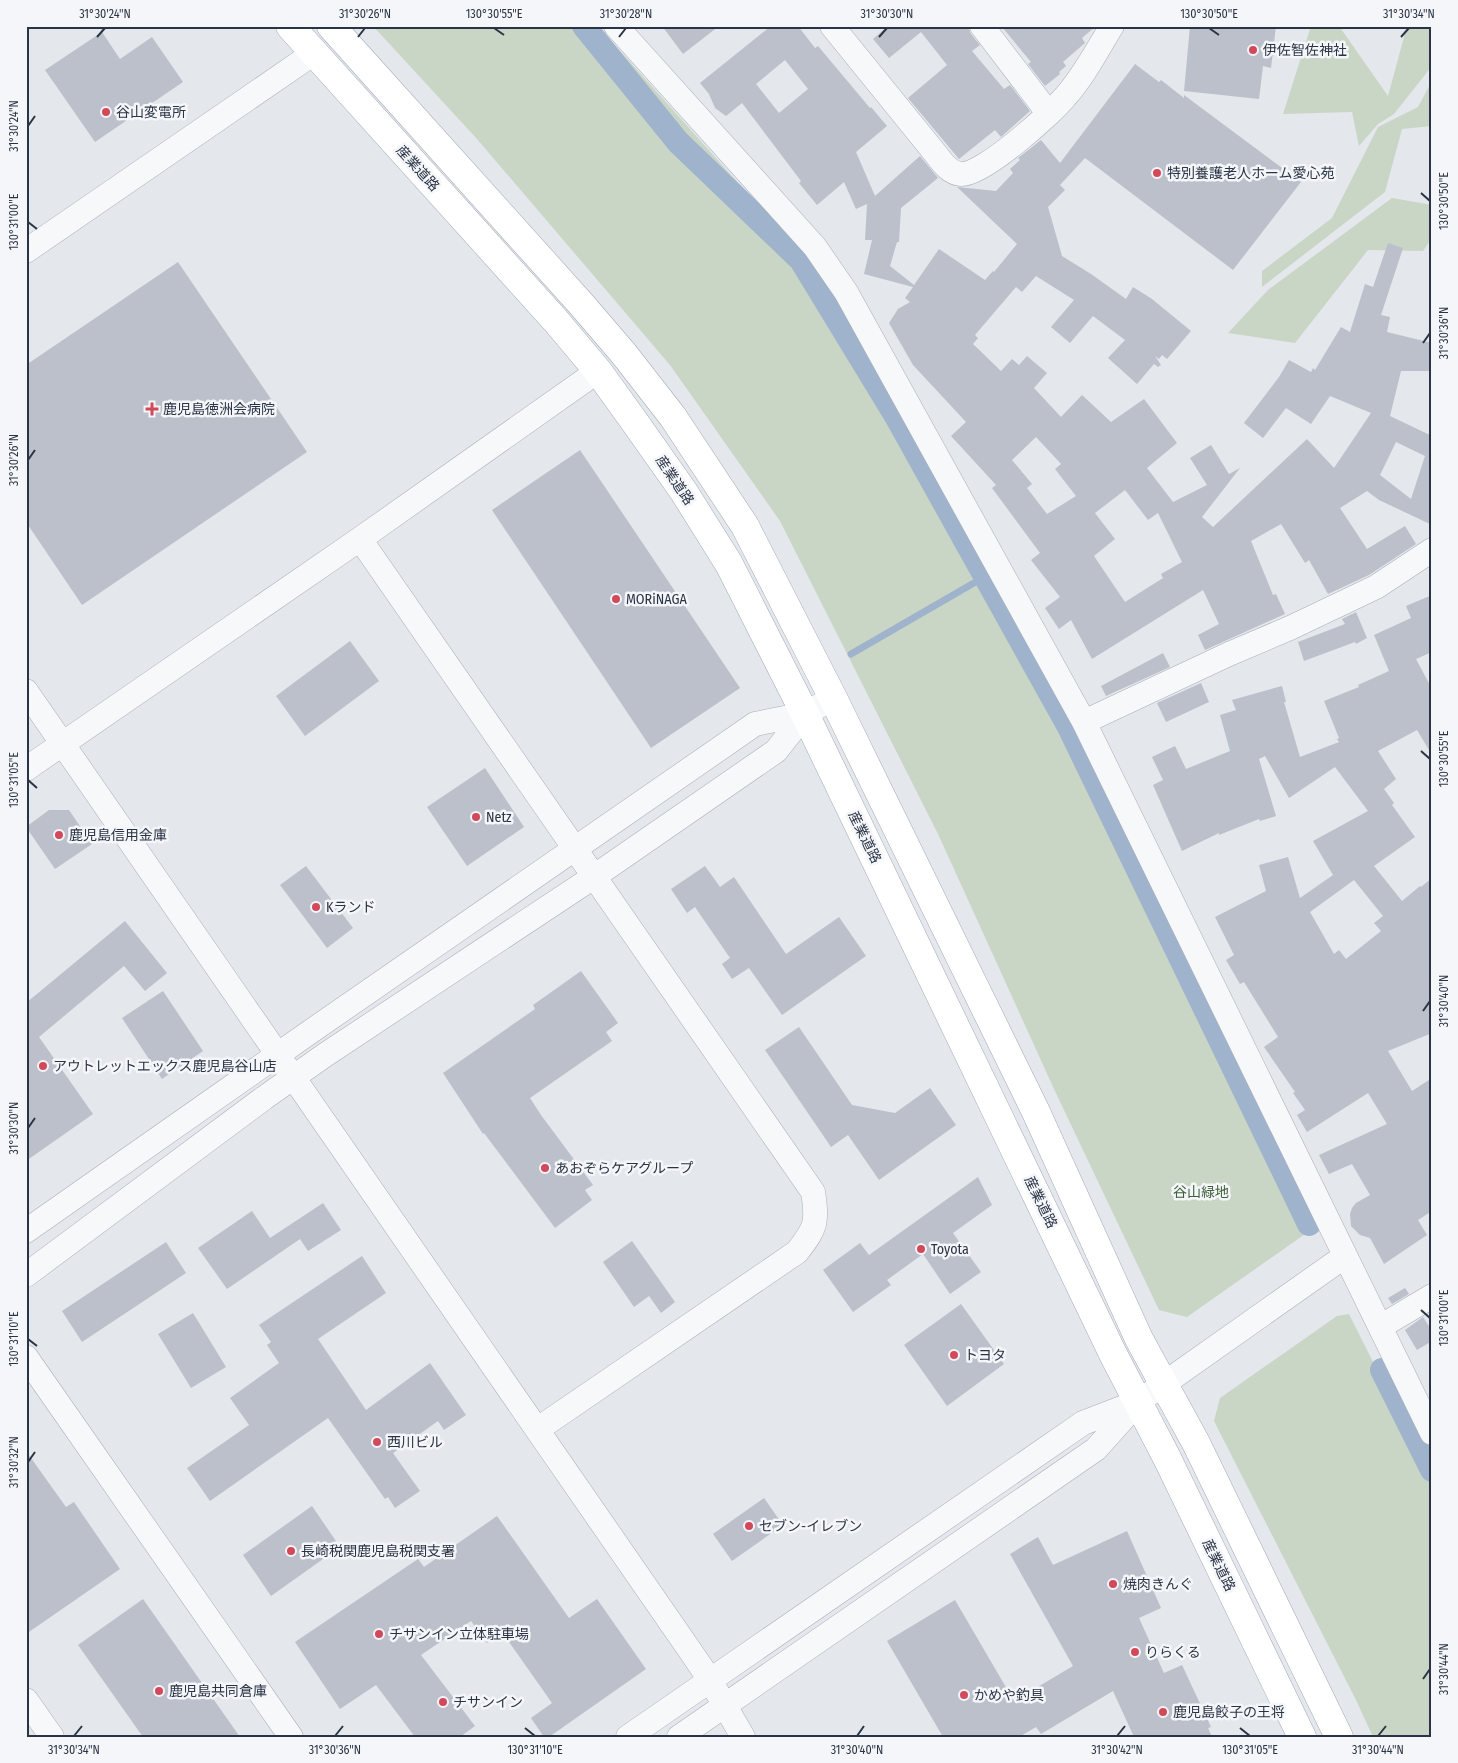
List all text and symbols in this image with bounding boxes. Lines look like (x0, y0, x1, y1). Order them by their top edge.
text: 31°30'24"N (79, 7, 131, 21)
text: 31°30'26"N (339, 7, 391, 21)
text: 130°30'55"E (466, 7, 523, 21)
text: 31°30'28"N (600, 7, 652, 21)
text: 31°30'30"N (861, 7, 913, 21)
text: 130°30'50"E (1180, 7, 1238, 21)
text: 31°30'34"N (1383, 7, 1435, 21)
place label: 伊佐智佐神社 (1263, 42, 1347, 59)
marker: 伊佐智佐神社 (1247, 44, 1259, 56)
text: 31°30'24"N (7, 100, 21, 152)
place label: 谷山変電所 (116, 104, 186, 121)
marker: 谷山変電所 (100, 106, 112, 118)
street label: 産業道路 (393, 142, 443, 195)
place label: 特別養護老人ホーム愛心苑 (1167, 165, 1335, 182)
marker: 特別養護老人ホーム愛心苑 (1151, 167, 1163, 179)
text: 130°30'50"E (1437, 172, 1451, 230)
text: 130°31'00"E (7, 193, 21, 250)
text: 31°30'36"N (1437, 307, 1451, 359)
place label: 鹿児島徳洲会病院 (163, 401, 275, 418)
marker: 鹿児島徳洲会病院 (145, 402, 159, 416)
text: 31°30'26"N (7, 434, 21, 486)
street label: 産業道路 (652, 452, 697, 508)
place label: MORiNAGA (626, 591, 688, 608)
marker: MORiNAGA (610, 593, 622, 605)
text: 130°30'55"E (1437, 730, 1451, 787)
text: 130°31'05"E (7, 752, 21, 808)
street label: 産業道路 (845, 808, 884, 866)
place label: Netz (486, 809, 512, 826)
marker: Netz (470, 811, 482, 823)
place label: 鹿児島信用金庫 (69, 827, 167, 844)
marker: 鹿児島信用金庫 (53, 829, 65, 841)
place label: Kランド (326, 899, 375, 916)
marker: Kランド (310, 901, 322, 913)
text: 31°30'40"N (1437, 975, 1451, 1027)
place label: アウトレットエックス鹿児島谷山店 (53, 1058, 277, 1075)
marker: アウトレットエックス鹿児島谷山店 (37, 1060, 49, 1072)
text: 31°30'30"N (7, 1102, 21, 1154)
place label: あおぞらケアグループ (555, 1160, 693, 1177)
marker: あおぞらケアグループ (539, 1162, 551, 1174)
street label: 産業道路 (1021, 1173, 1060, 1231)
park label: 谷山緑地 (1173, 1184, 1229, 1201)
place label: Toyota (931, 1241, 969, 1258)
marker: Toyota (915, 1243, 927, 1255)
text: 130°31'00"E (1437, 1289, 1451, 1346)
text: 130°31'10"E (7, 1311, 21, 1367)
place label: トヨタ (964, 1347, 1006, 1364)
marker: トヨタ (948, 1349, 960, 1361)
place label: 西川ビル (387, 1434, 443, 1451)
text: 31°30'32"N (7, 1436, 21, 1488)
marker: 西川ビル (371, 1436, 383, 1448)
place label: セブン-イレブン (759, 1518, 862, 1535)
marker: セブン-イレブン (743, 1520, 755, 1532)
street label: 産業道路 (1199, 1536, 1238, 1594)
place label: 長崎税関鹿児島税関支署 (301, 1543, 455, 1560)
marker: 長崎税関鹿児島税関支署 (285, 1545, 297, 1557)
place label: 焼肉きんぐ (1123, 1576, 1193, 1593)
marker: 焼肉きんぐ (1107, 1578, 1119, 1590)
place label: チサンイン立体駐車場 (389, 1626, 529, 1643)
marker: チサンイン立体駐車場 (373, 1628, 385, 1640)
text: 31°30'44"N (1437, 1643, 1451, 1695)
place label: りらくる (1145, 1644, 1201, 1661)
marker: りらくる (1129, 1646, 1141, 1658)
place label: 鹿児島共同倉庫 (169, 1683, 267, 1700)
marker: 鹿児島共同倉庫 (153, 1685, 165, 1697)
place label: かめや釣具 (974, 1687, 1044, 1704)
marker: かめや釣具 (958, 1689, 970, 1701)
place label: チサンイン (453, 1694, 523, 1711)
marker: チサンイン (437, 1696, 449, 1708)
place label: 鹿児島餃子の王将 (1173, 1704, 1285, 1721)
marker: 鹿児島餃子の王将 (1157, 1706, 1169, 1718)
text: 31°30'34"N (48, 1743, 100, 1757)
text: 31°30'36"N (309, 1743, 361, 1757)
text: 130°31'10"E (507, 1743, 563, 1757)
text: 31°30'40"N (831, 1743, 883, 1757)
text: 31°30'42"N (1091, 1743, 1143, 1757)
text: 130°31'05"E (1222, 1743, 1278, 1757)
text: 31°30'44"N (1352, 1743, 1404, 1757)

